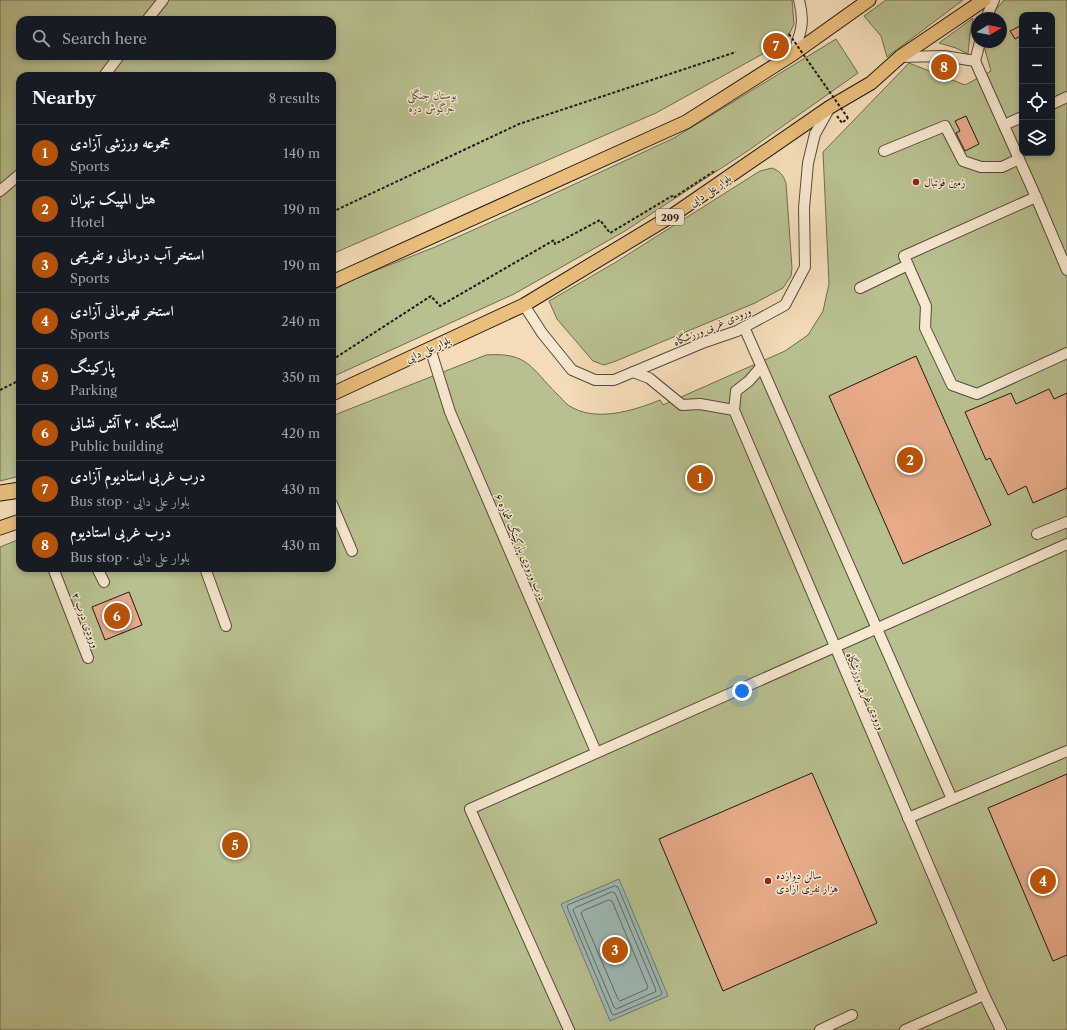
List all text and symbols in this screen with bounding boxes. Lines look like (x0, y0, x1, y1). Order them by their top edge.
north arrow (971, 12, 1007, 48)
map controls (1019, 12, 1055, 156)
button: + (1019, 12, 1055, 48)
search box (16, 16, 336, 60)
icon: search (30, 27, 52, 49)
text: Search here (62, 29, 147, 48)
pin: 7 (763, 31, 789, 61)
button: − (1019, 48, 1055, 84)
pin: 8 (931, 52, 957, 82)
button: locate (1019, 84, 1055, 120)
text: Nearby (32, 88, 96, 108)
park label: بوستان جنگلی خرگوش دره (407, 88, 457, 115)
text: 8 results (268, 90, 320, 106)
button: layers (1019, 120, 1055, 156)
text: مجموعه ورزشی آزادی (70, 133, 170, 152)
text: 1 (42, 145, 48, 161)
text: 140 m (283, 145, 320, 161)
text: Sports (70, 158, 109, 174)
street label: بلوار علی دایی (686, 170, 735, 211)
place label: زمین فوتبال (924, 175, 966, 189)
marker: زمین فوتبال (911, 177, 921, 187)
text: هتل المپیک تهران (70, 189, 155, 208)
text: 2 (41, 201, 49, 217)
text: 190 m (283, 201, 320, 217)
road number: 209 (656, 209, 684, 225)
text: Hotel (70, 214, 105, 230)
text: استخر آب درمانی و تفریحی (70, 245, 204, 264)
text: 3 (41, 257, 49, 273)
text: 190 m (283, 257, 320, 273)
text: Sports (70, 270, 109, 286)
text: استخر قهرمانی آزادی (70, 301, 174, 320)
street label: ورودی غربی ورزشگاه (671, 303, 753, 350)
text: 4 (41, 313, 49, 329)
text: 240 m (281, 313, 320, 329)
text: Sports (70, 326, 109, 342)
street label: بلوار علی دایی (403, 333, 454, 367)
text: پارکینگ (70, 357, 114, 376)
text: 5 (41, 369, 49, 385)
text: 350 m (282, 369, 320, 385)
text: Parking (70, 382, 117, 398)
text: ایستگاه ۲۰ آتش نشانی (70, 413, 179, 432)
text: 6 (41, 425, 49, 441)
text: 420 m (281, 425, 320, 441)
text: Public building (70, 438, 163, 454)
pin: 2 (897, 445, 923, 475)
pin: 1 (687, 463, 713, 493)
text: درب غربی استادیوم آزادی (70, 466, 206, 485)
text: 7 (42, 481, 48, 497)
text: 430 m (282, 481, 320, 497)
street label: درب ورودی پارکینگ شماره ۶ (491, 491, 550, 603)
text: Bus stop · بلوار علی دایی (70, 493, 190, 509)
text: درب غربی استادیوم (70, 522, 171, 541)
text: 8 (41, 537, 49, 553)
text: 430 m (282, 537, 320, 553)
text: Bus stop · بلوار علی دایی (70, 549, 190, 565)
street label: ورودی درب ۲ (69, 590, 103, 650)
pin: 6 (104, 601, 130, 631)
street label: ورودی غربی ورزشگاه (842, 650, 889, 732)
your location (732, 681, 752, 701)
pin: 5 (222, 830, 248, 860)
pin: 4 (1030, 866, 1056, 896)
place label: سالن دوازده هزار نفری آزادی (776, 868, 838, 896)
marker: سالن دوازده هزار نفری آزادی (763, 876, 773, 886)
pin: 3 (602, 935, 628, 965)

